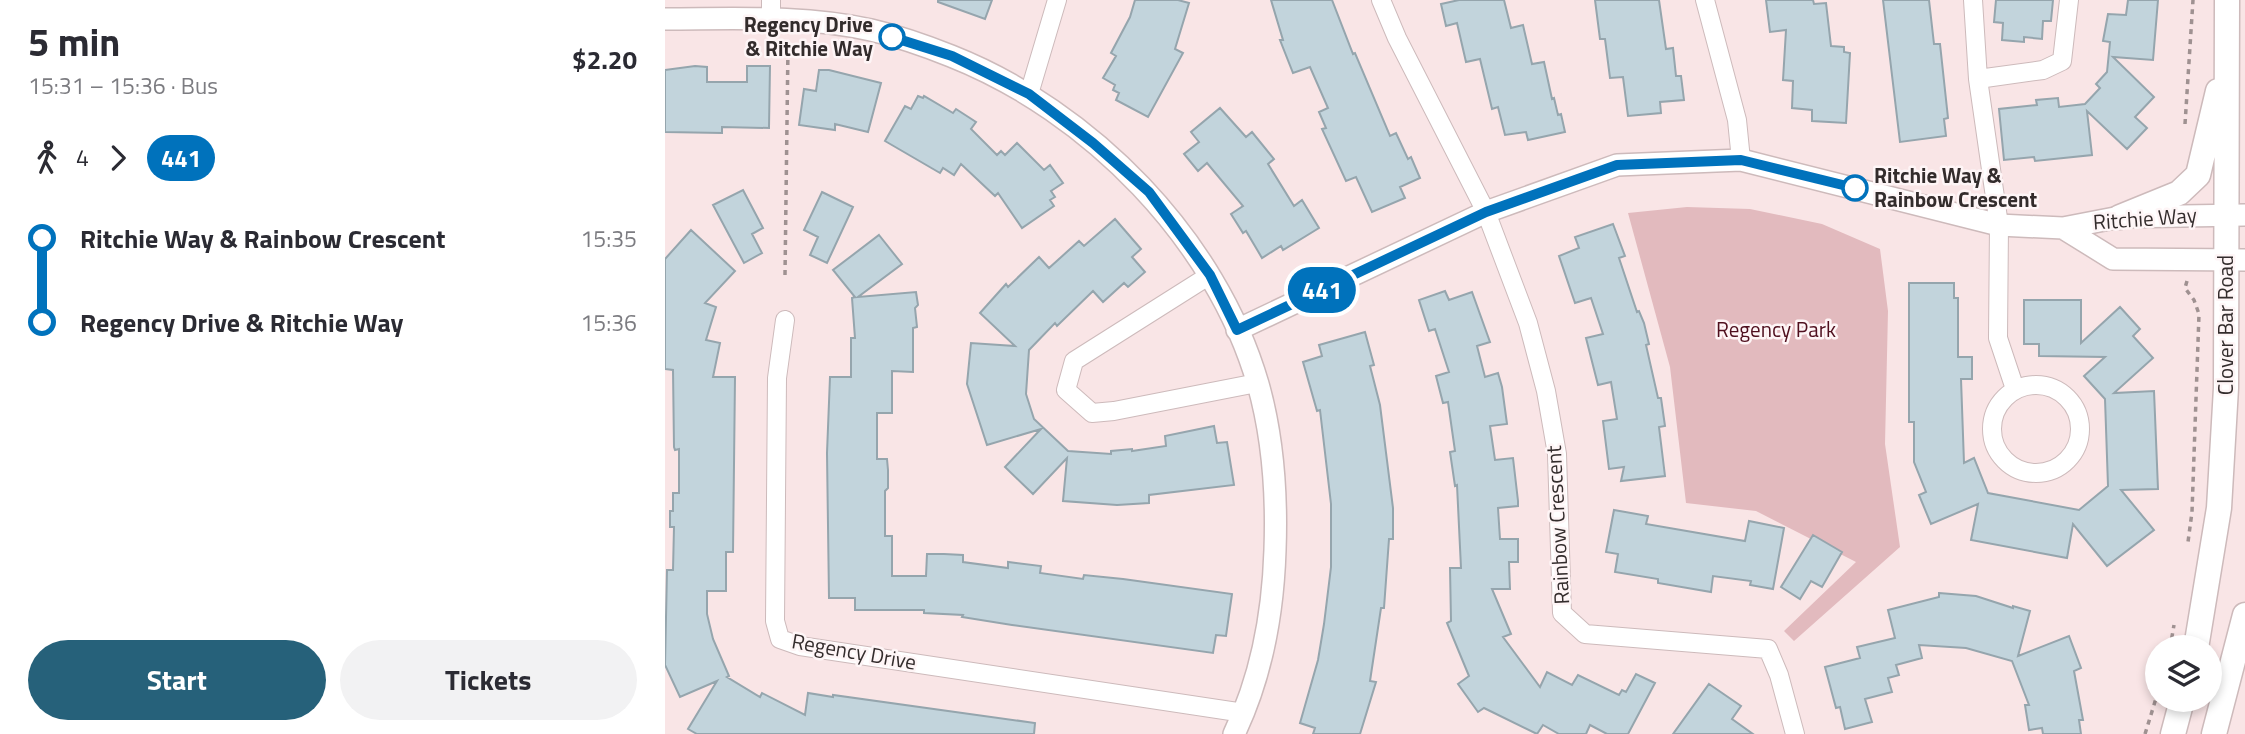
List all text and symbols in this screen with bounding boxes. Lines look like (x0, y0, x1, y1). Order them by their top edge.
place label: Regency Drive & Ritchie Way (744, 8, 873, 64)
text: 5 min (28, 13, 120, 71)
marker: Regency Drive & Ritchie Way (879, 24, 905, 50)
text: $2.20 (572, 40, 637, 79)
text: 15:31 – 15:36 · Bus (28, 68, 218, 103)
icon: walk (28, 139, 66, 177)
icon: forward (99, 139, 137, 177)
text: 4 (76, 140, 89, 175)
text: 441 (161, 140, 201, 176)
place label: Ritchie Way & Rainbow Crescent (1874, 159, 2038, 215)
marker: Ritchie Way & Rainbow Crescent (1842, 175, 1868, 201)
street label: Ritchie Way (2092, 198, 2198, 238)
text: Ritchie Way & Rainbow Crescent (80, 219, 446, 258)
text: 15:35 (580, 221, 637, 256)
street label: Clover Bar Road (2209, 255, 2241, 395)
line badge: 441 (1282, 267, 1362, 313)
text: 441 (1302, 272, 1342, 308)
text: Regency Drive & Ritchie Way (80, 303, 404, 342)
text: 15:36 (580, 305, 637, 340)
park label: Regency Park (1716, 313, 1836, 345)
street label: Rainbow Crescent (1537, 444, 1577, 605)
street label: Regency Drive (789, 624, 919, 678)
map controls (2145, 635, 2222, 712)
button: layers (2145, 635, 2222, 712)
button: Start (28, 640, 326, 720)
button: Tickets (340, 640, 637, 720)

